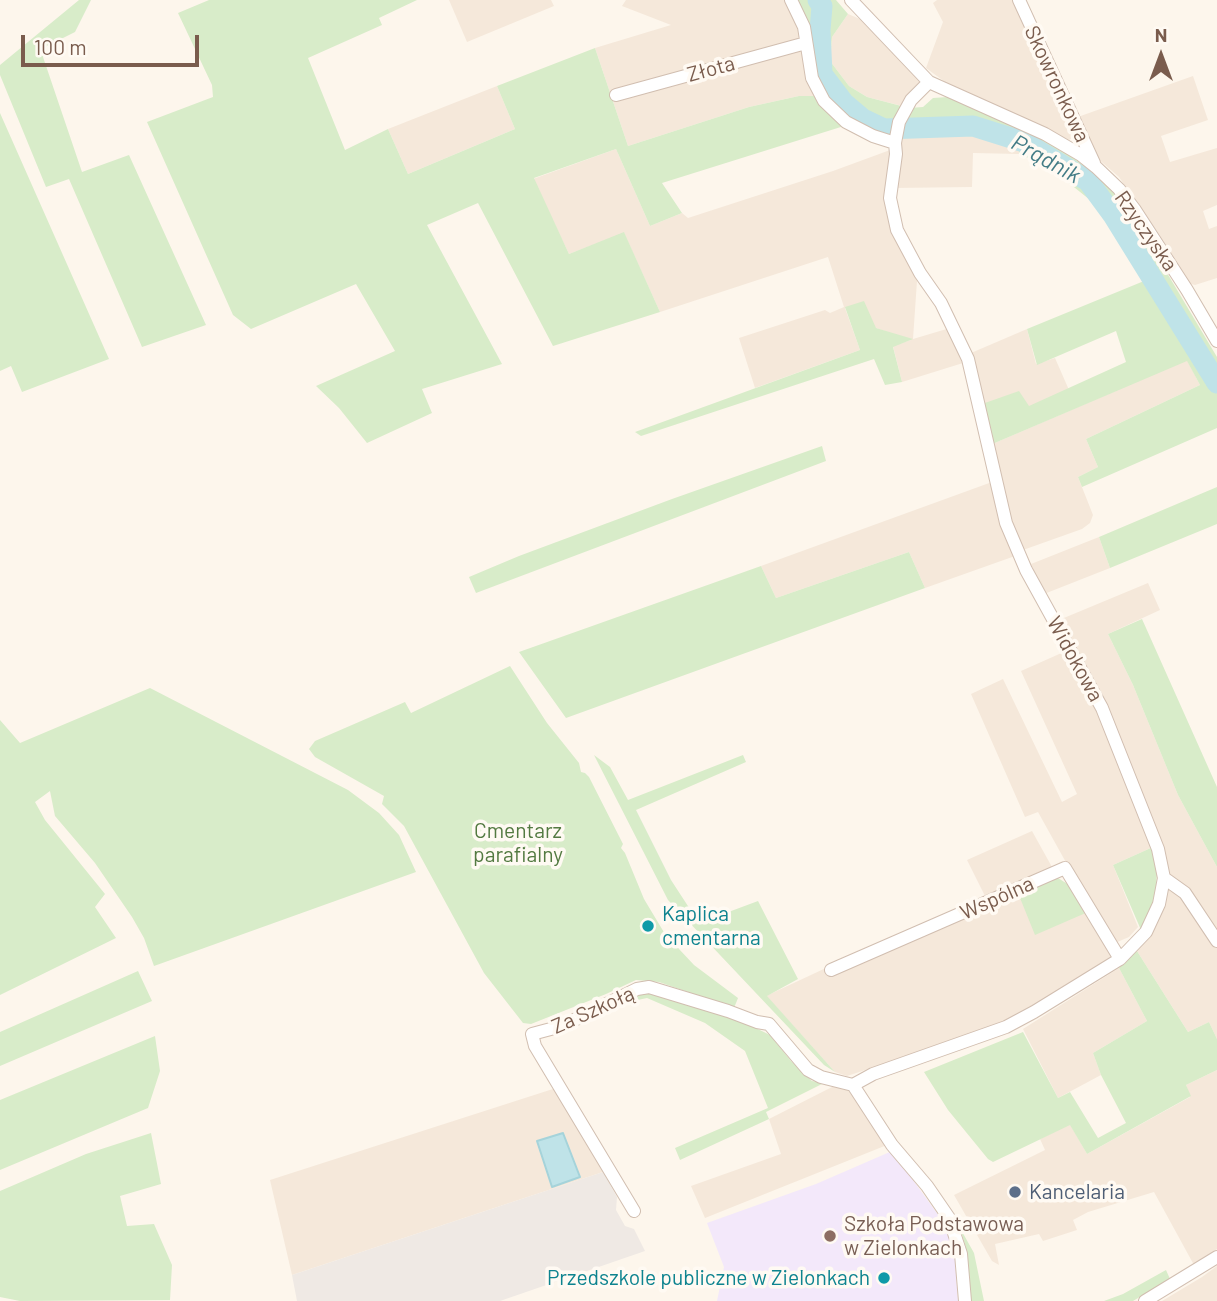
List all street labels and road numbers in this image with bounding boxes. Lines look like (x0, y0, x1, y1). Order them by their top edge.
street label: Skowronkowa (1019, 22, 1095, 146)
street label: Złota (684, 51, 738, 87)
street label: Rzyczyska (1109, 186, 1183, 276)
street label: Widokowa (1041, 612, 1109, 706)
street label: Wspólna (956, 871, 1038, 925)
street label: Za Szkołą (548, 981, 638, 1039)

